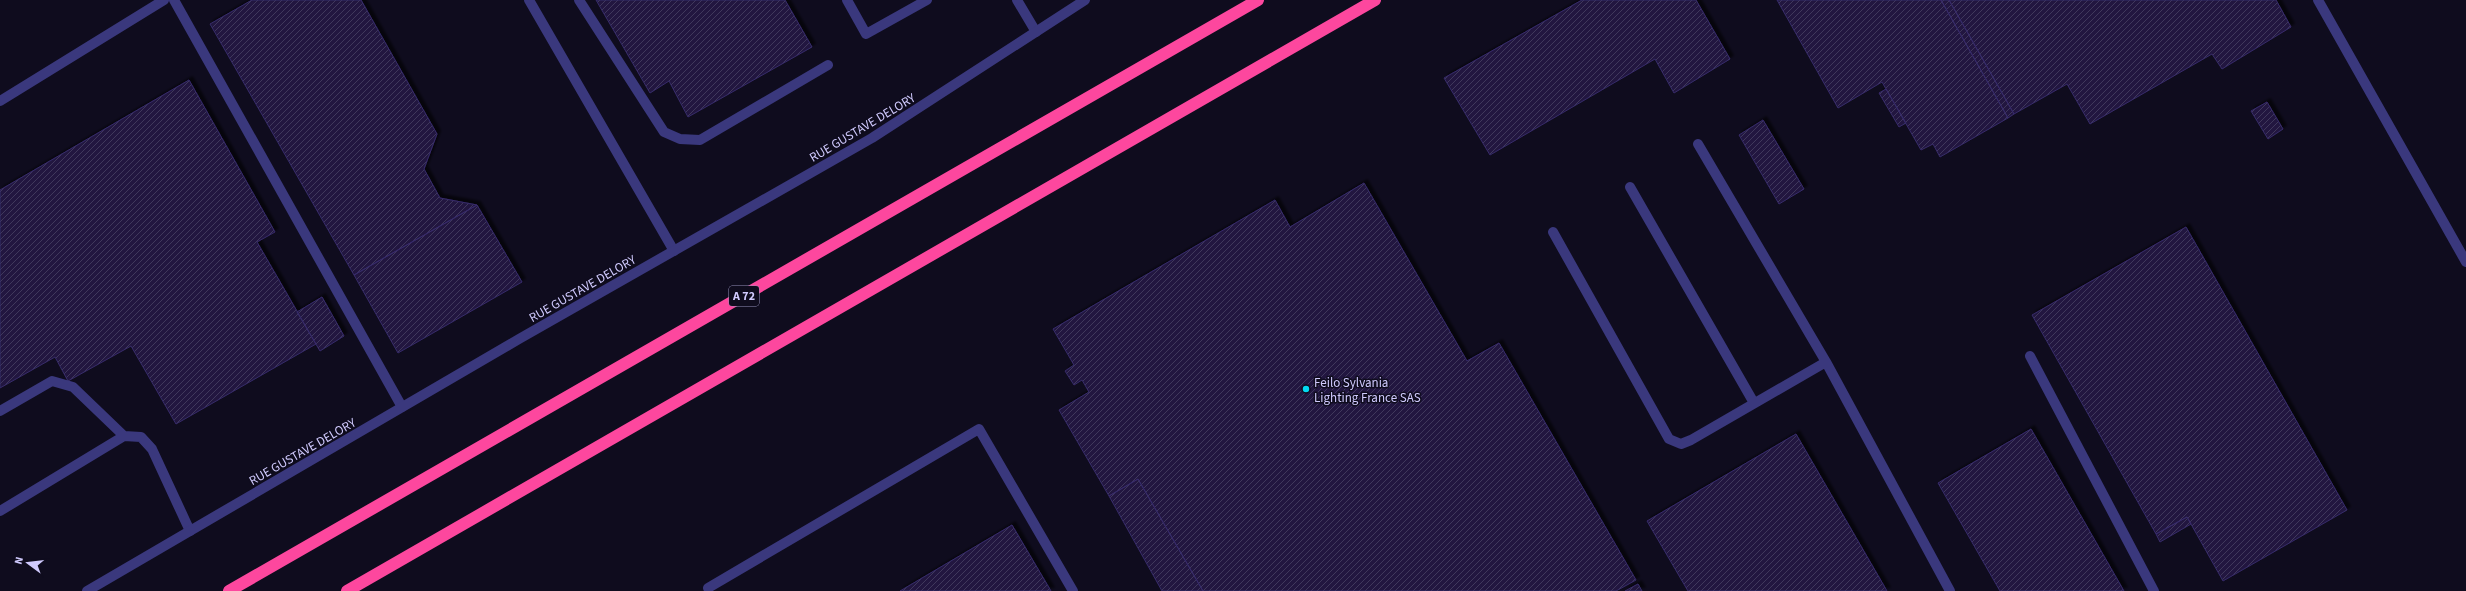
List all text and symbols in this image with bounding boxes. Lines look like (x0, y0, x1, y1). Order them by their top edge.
street label: RUE GUSTAVE DELORY (806, 89, 920, 167)
street label: RUE GUSTAVE DELORY (526, 250, 640, 327)
road number: A 72 (729, 286, 759, 306)
place label: Feilo Sylvania Lighting France SAS (1314, 374, 1421, 407)
marker: Feilo Sylvania Lighting France SAS (1301, 384, 1311, 394)
street label: RUE GUSTAVE DELORY (246, 413, 360, 490)
north arrow (8, 543, 48, 583)
text: N (11, 555, 27, 566)

